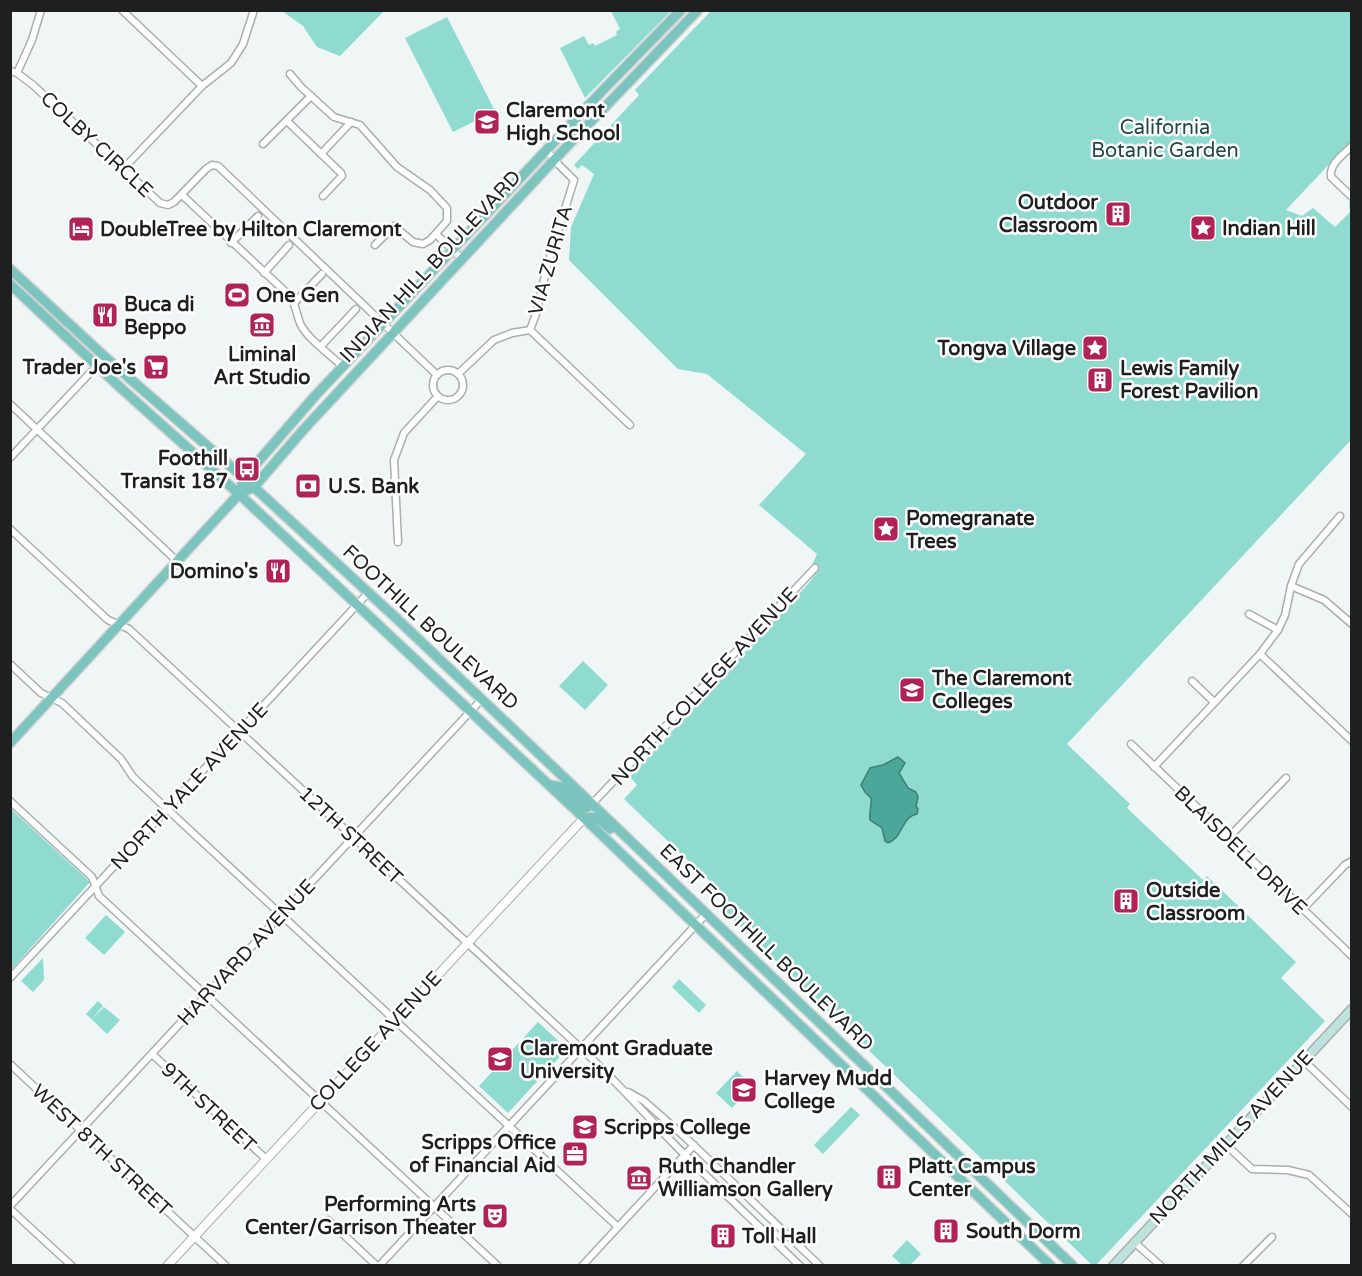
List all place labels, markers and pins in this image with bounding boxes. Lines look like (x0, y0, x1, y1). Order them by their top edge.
place label: Claremont High School (506, 99, 620, 146)
school or university icon: Claremont High School (472, 107, 502, 137)
place label: Outdoor Classroom (999, 191, 1098, 238)
building icon: Outdoor Classroom (1103, 199, 1133, 229)
place icon: Indian Hill (1188, 213, 1218, 243)
hotel icon: DoubleTree by Hilton Claremont (66, 214, 96, 244)
place label: Indian Hill (1222, 217, 1316, 241)
place label: DoubleTree by Hilton Claremont (100, 218, 402, 242)
sports icon: One Gen (222, 280, 252, 310)
place label: One Gen (256, 284, 339, 308)
place label: Buca di Beppo (124, 293, 195, 340)
restaurant icon: Buca di Beppo (90, 300, 120, 330)
museum icon: Liminal Art Studio (247, 310, 277, 340)
place icon: Tongva Village (1080, 333, 1110, 363)
place label: Tongva Village (936, 337, 1076, 361)
place label: Liminal Art Studio (214, 343, 310, 390)
supermarket icon: Trader Joe's (141, 352, 171, 382)
place label: Trader Joe's (21, 356, 136, 380)
place label: Lewis Family Forest Pavilion (1120, 357, 1258, 404)
building icon: Lewis Family Forest Pavilion (1085, 365, 1115, 395)
place label: Foothill Transit 187 (120, 447, 228, 494)
bus stop icon: Foothill Transit 187 (232, 454, 262, 484)
bank icon: U.S. Bank (293, 471, 323, 501)
place label: U.S. Bank (328, 475, 419, 499)
place label: Pomegranate Trees (905, 507, 1035, 554)
place icon: Pomegranate Trees (871, 514, 901, 544)
restaurant icon: Domino's (263, 556, 293, 586)
place label: Domino's (170, 560, 258, 584)
place label: The Claremont Colleges (931, 667, 1072, 714)
school or university icon: The Claremont Colleges (897, 675, 927, 705)
place label: Outside Classroom (1146, 879, 1245, 926)
building icon: Outside Classroom (1111, 886, 1141, 916)
place label: Claremont Graduate University (520, 1037, 713, 1084)
school or university icon: Claremont Graduate University (485, 1044, 515, 1074)
place label: Harvey Mudd College (764, 1067, 892, 1114)
school or university icon: Harvey Mudd College (729, 1075, 759, 1105)
school or university icon: Scripps College (570, 1112, 600, 1142)
place label: Scripps College (604, 1116, 751, 1140)
place label: Scripps Office of Financial Aid (409, 1131, 556, 1178)
office icon: Scripps Office of Financial Aid (560, 1139, 590, 1169)
place label: Ruth Chandler Williamson Gallery (658, 1155, 833, 1202)
place label: Platt Campus Center (908, 1155, 1036, 1202)
building icon: Platt Campus Center (874, 1162, 904, 1192)
museum icon: Ruth Chandler Williamson Gallery (624, 1163, 654, 1193)
place label: Performing Arts Center/Garrison Theater (245, 1193, 476, 1240)
theatre icon: Performing Arts Center/Garrison Theater (480, 1201, 510, 1231)
building icon: South Dorm (931, 1216, 961, 1246)
place label: South Dorm (966, 1220, 1081, 1244)
building icon: Toll Hall (708, 1221, 738, 1251)
place label: Toll Hall (741, 1225, 817, 1249)

